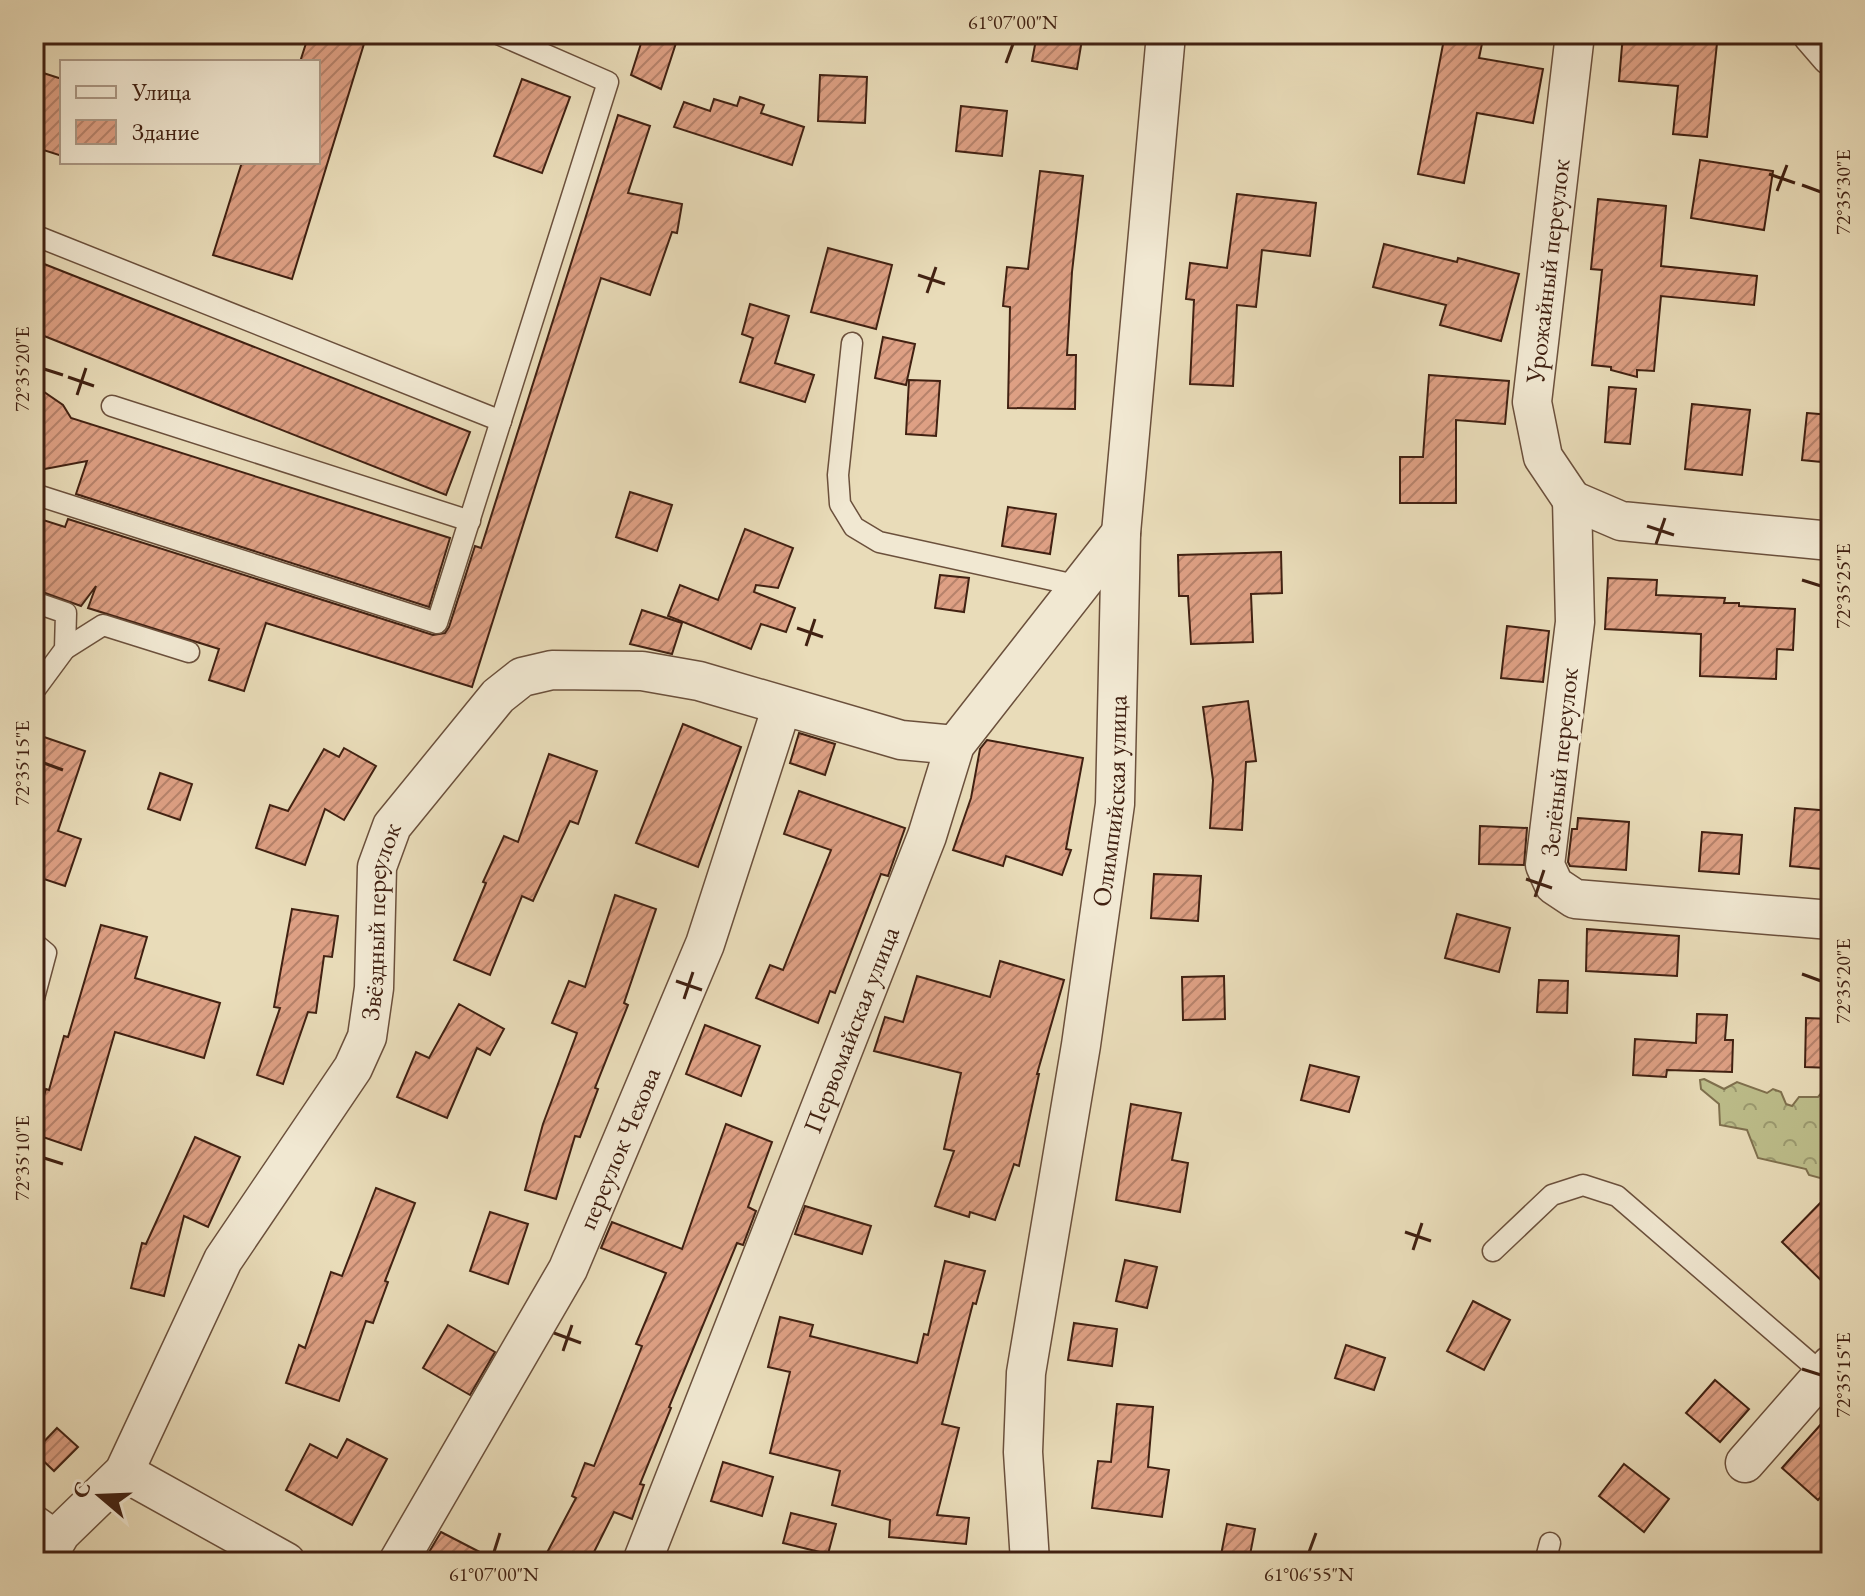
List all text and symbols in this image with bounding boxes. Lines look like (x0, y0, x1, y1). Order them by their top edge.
text: 61°07'00"N (968, 9, 1058, 35)
legend (60, 60, 320, 164)
text: Улица (131, 76, 191, 107)
text: Здание (132, 116, 199, 147)
text: 72°35'30"E (1830, 149, 1856, 235)
street label: Урожайный переулок (1517, 156, 1577, 386)
text: 72°35'20"E (9, 326, 35, 412)
text: 72°35'25"E (1830, 543, 1856, 629)
street label: Зелёный переулок (1532, 665, 1586, 858)
street label: Олимпийская улица (1084, 694, 1134, 909)
text: 72°35'15"E (9, 720, 35, 806)
street label: Звёздный переулок (353, 817, 409, 1023)
street label: Первомайская улица (795, 921, 907, 1138)
text: 72°35'20"E (1830, 938, 1856, 1024)
street label: переулок Чехова (570, 1061, 668, 1234)
text: 72°35'10"E (9, 1115, 35, 1201)
text: 72°35'15"E (1830, 1332, 1856, 1418)
north arrow (60, 1456, 140, 1536)
text: С (65, 1478, 98, 1502)
text: 61°07'00"N (449, 1561, 539, 1587)
text: 61°06'55"N (1264, 1561, 1354, 1587)

